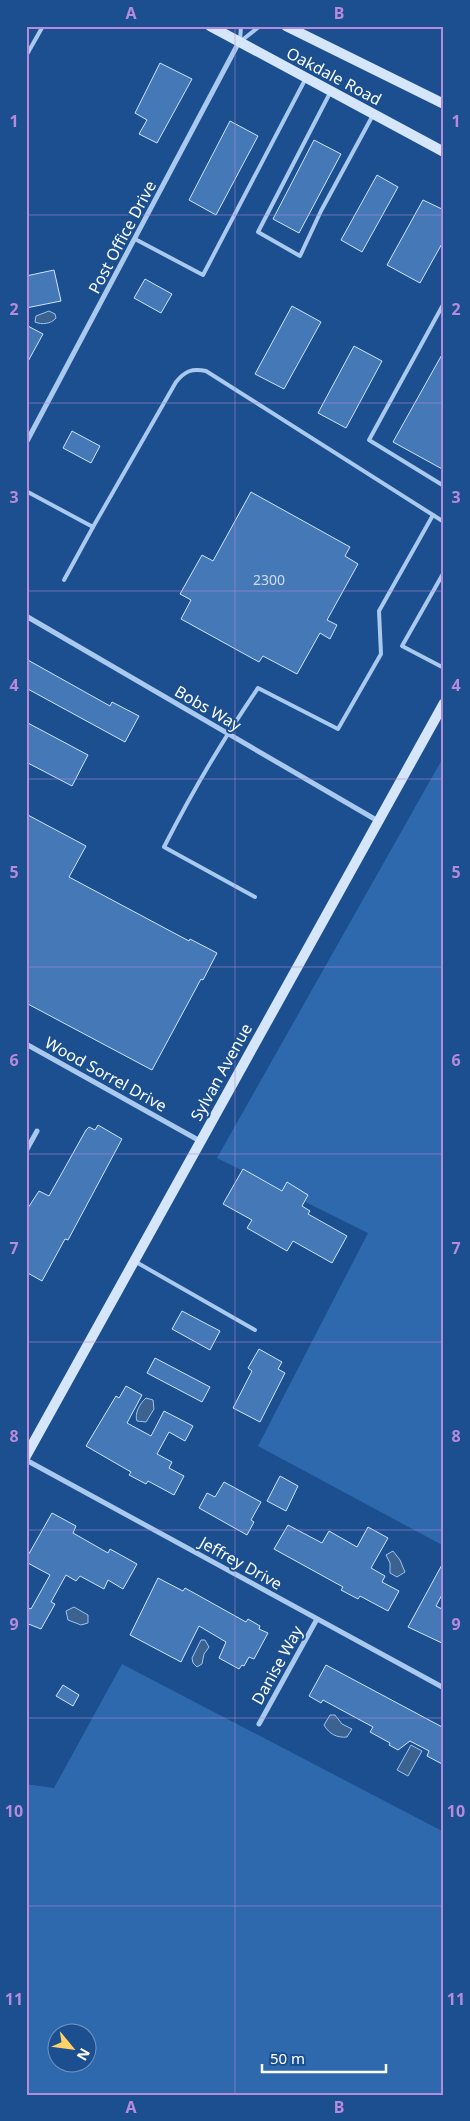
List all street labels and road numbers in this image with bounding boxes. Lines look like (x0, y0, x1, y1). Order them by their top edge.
street label: Oakdale Road (283, 42, 385, 110)
street label: Post Office Drive (83, 177, 161, 297)
street label: Bobs Way (171, 680, 246, 736)
street label: Sylvan Avenue (185, 1019, 257, 1125)
street label: Wood Sorrel Drive (41, 1031, 171, 1117)
street label: Jeffrey Drive (194, 1530, 286, 1595)
street label: Danise Way (246, 1621, 308, 1708)

